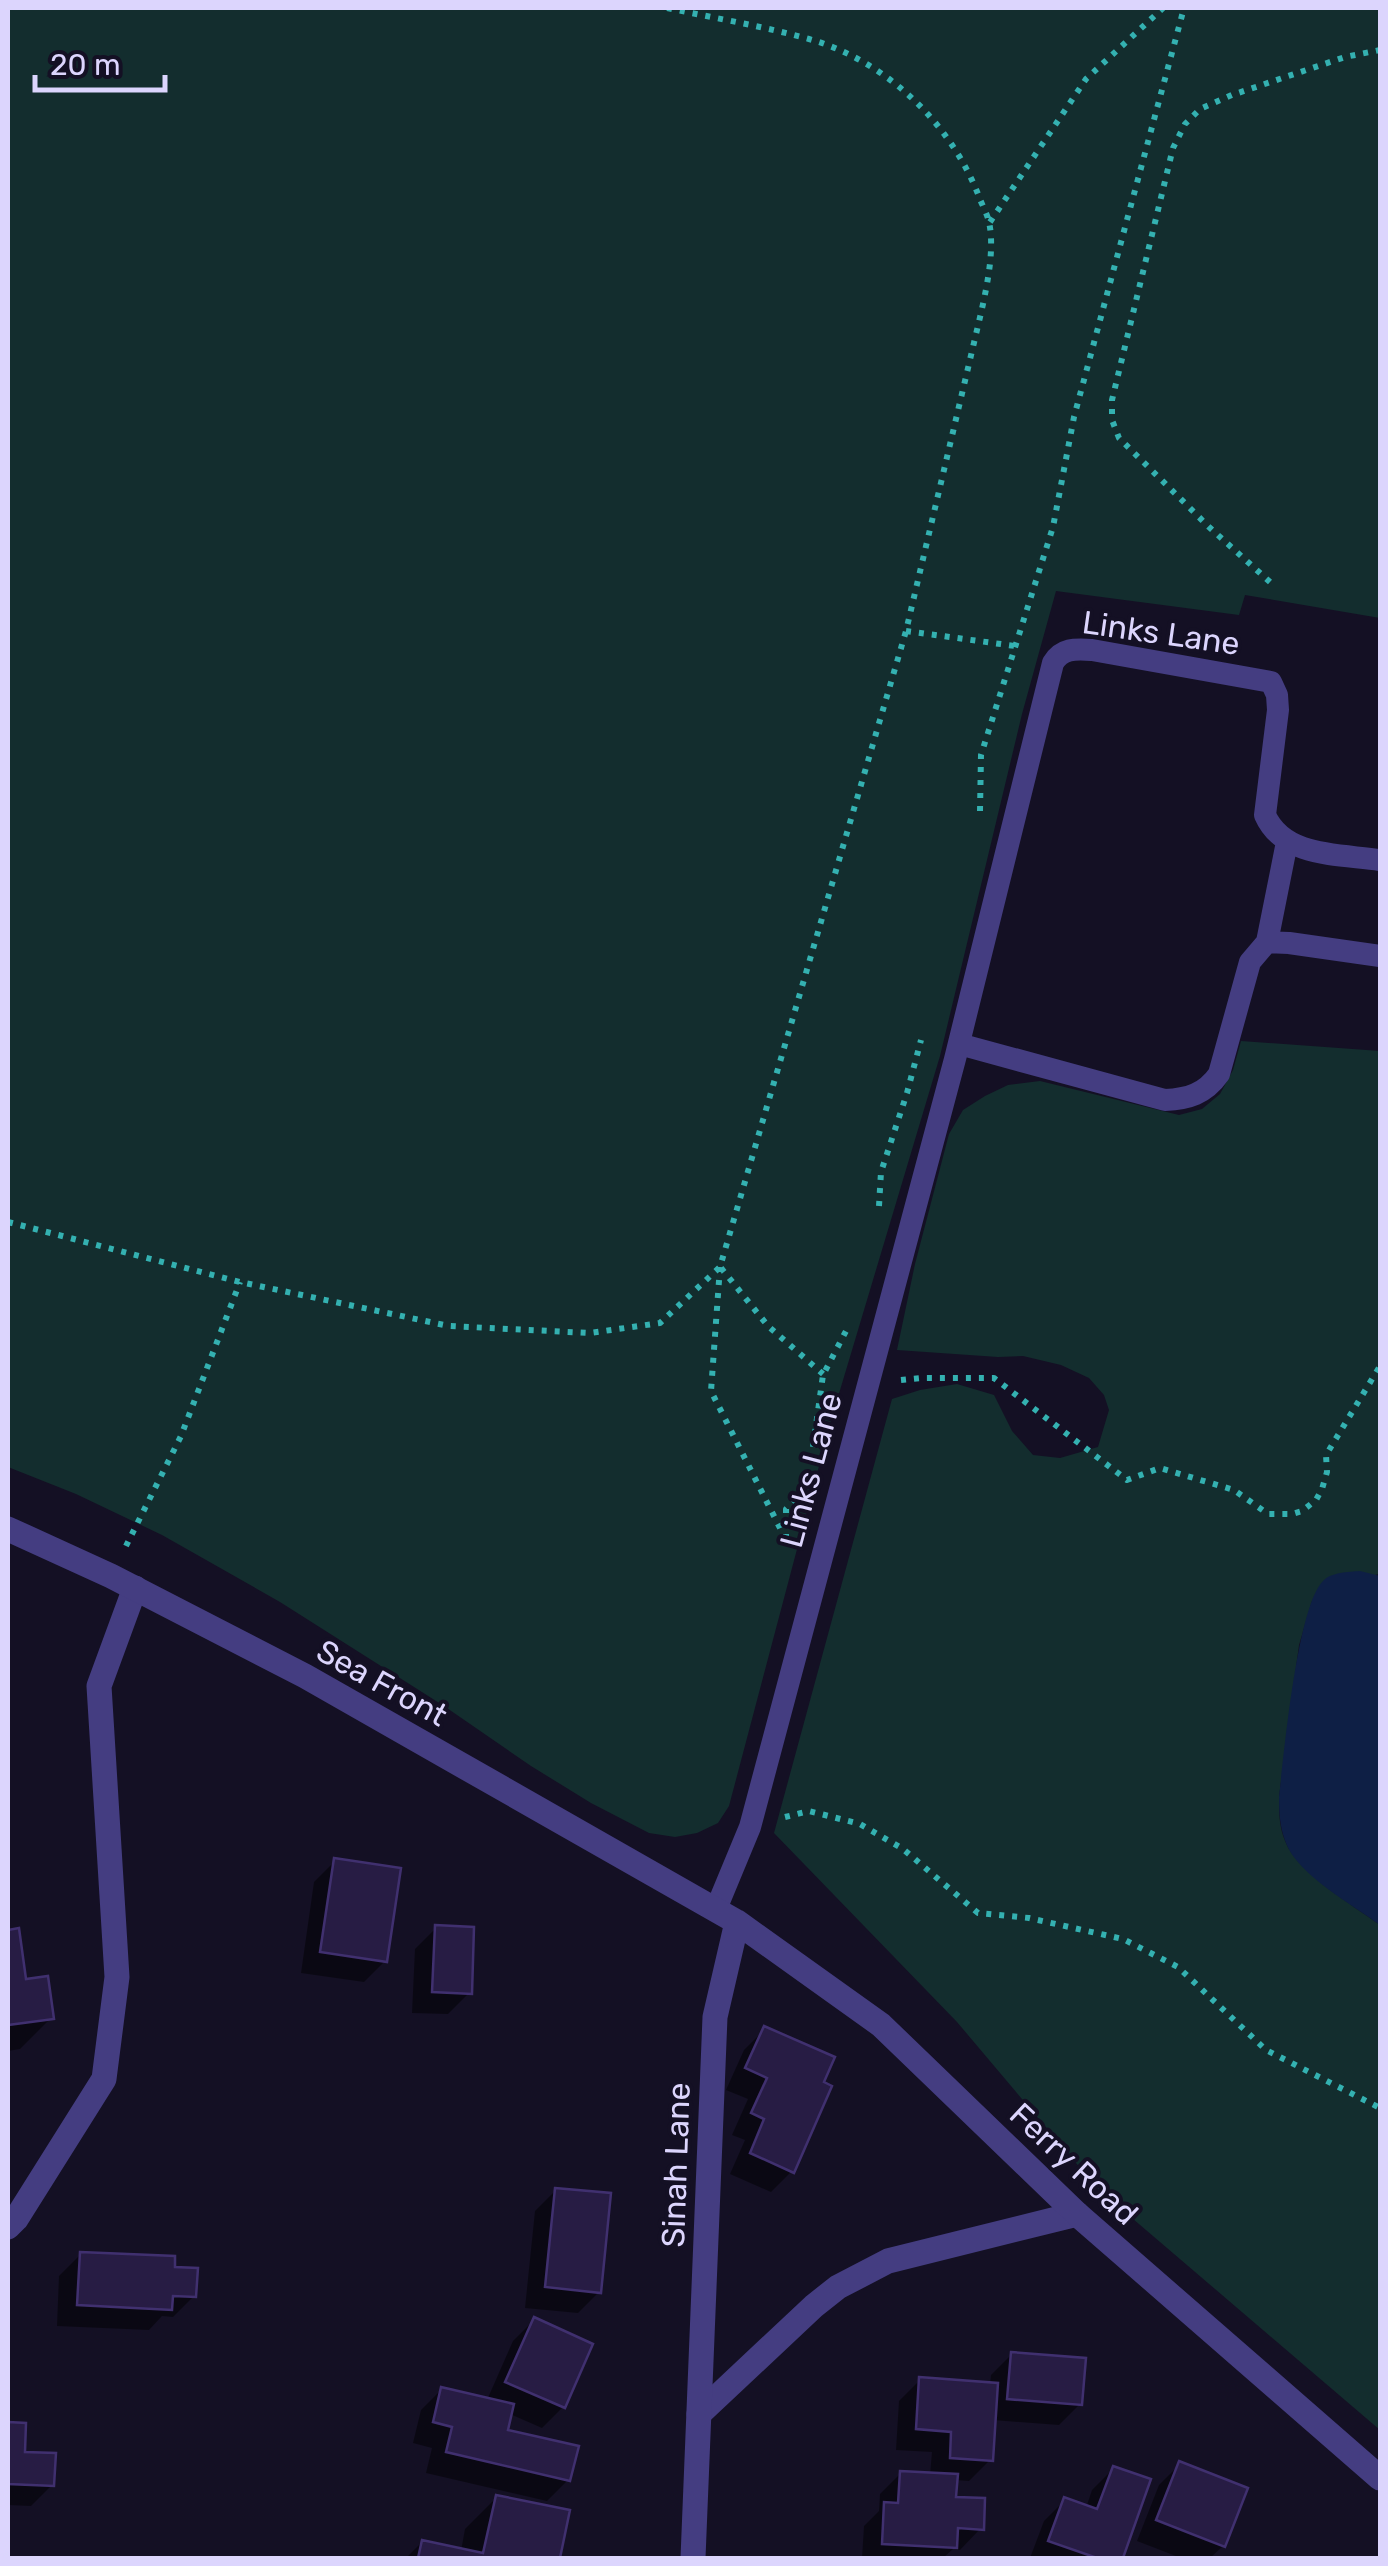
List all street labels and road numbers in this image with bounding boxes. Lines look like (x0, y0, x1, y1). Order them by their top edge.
street label: Links Lane (1080, 603, 1242, 663)
street label: Links Lane (772, 1389, 850, 1551)
street label: Sea Front (310, 1632, 454, 1734)
street label: Sinah Lane (654, 2082, 698, 2248)
street label: Ferry Road (1002, 2095, 1146, 2233)

